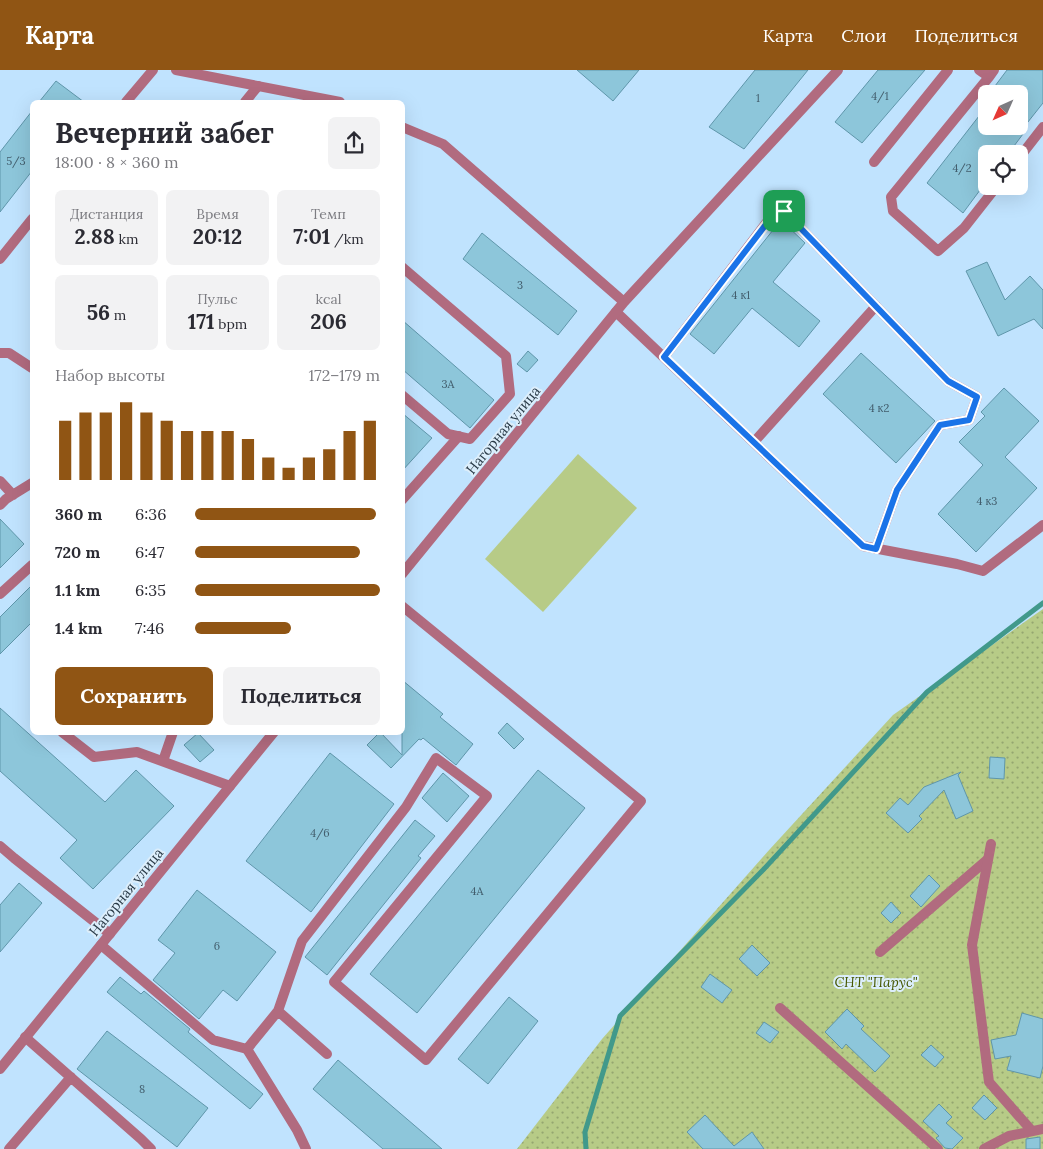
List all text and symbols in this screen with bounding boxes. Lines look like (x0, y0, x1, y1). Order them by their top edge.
text: Карта (25, 20, 94, 51)
text: Карта (763, 24, 813, 47)
text: Слои (841, 24, 886, 47)
text: Поделиться (914, 24, 1018, 47)
north arrow (978, 85, 1028, 135)
map controls (978, 85, 1028, 195)
house number: 4/1 (871, 89, 889, 104)
house number: 1 (756, 91, 760, 105)
text: Вечерний забег (55, 115, 274, 151)
button: share (328, 117, 380, 169)
button: locate (978, 145, 1028, 195)
text: 18:00 · 8 × 360 m (55, 152, 179, 172)
house number: 5/3 (6, 154, 26, 169)
house number: 4/2 (952, 161, 972, 176)
pin (763, 190, 805, 232)
icon: arrive (770, 197, 798, 225)
text: Дистанция (70, 205, 143, 223)
text: Время (196, 205, 239, 223)
text: Темп (311, 205, 346, 223)
text: 2.88 (75, 223, 115, 250)
text: 20:12 (193, 223, 242, 250)
text: 7:01 (293, 223, 330, 250)
text: km (115, 230, 138, 248)
text: /km (330, 230, 364, 248)
house number: 3 (517, 278, 523, 292)
house number: 4 к1 (732, 288, 750, 302)
text: Пульс (197, 290, 238, 308)
text: kcal (316, 290, 341, 308)
text: 56 (87, 299, 110, 326)
text: m (110, 306, 126, 324)
text: 171 (188, 308, 215, 335)
text: 206 (310, 308, 347, 335)
text: bpm (215, 315, 247, 333)
text: Набор высоты (55, 365, 165, 385)
text: 172–179 m (309, 365, 380, 385)
house number: 3А (441, 377, 456, 391)
street label: Нагорная улица (462, 382, 544, 478)
house number: 4 к2 (869, 401, 889, 415)
house number: 4 к3 (977, 494, 997, 508)
text: 360 m (55, 504, 102, 524)
text: 6:36 (135, 504, 166, 524)
text: 720 m (55, 542, 100, 562)
text: 6:47 (135, 542, 164, 562)
text: 1.1 km (55, 580, 100, 600)
text: 6:35 (135, 580, 166, 600)
text: 1.4 km (55, 618, 102, 638)
text: 7:46 (135, 618, 164, 638)
button: Сохранить (55, 667, 213, 725)
button: Поделиться (223, 667, 380, 725)
house number: 4/6 (310, 826, 330, 841)
street label: Нагорная улица (85, 844, 167, 940)
house number: 4А (471, 884, 485, 898)
house number: 6 (214, 939, 220, 953)
park label: СНТ "Парус" (834, 973, 918, 991)
house number: 8 (139, 1082, 145, 1096)

